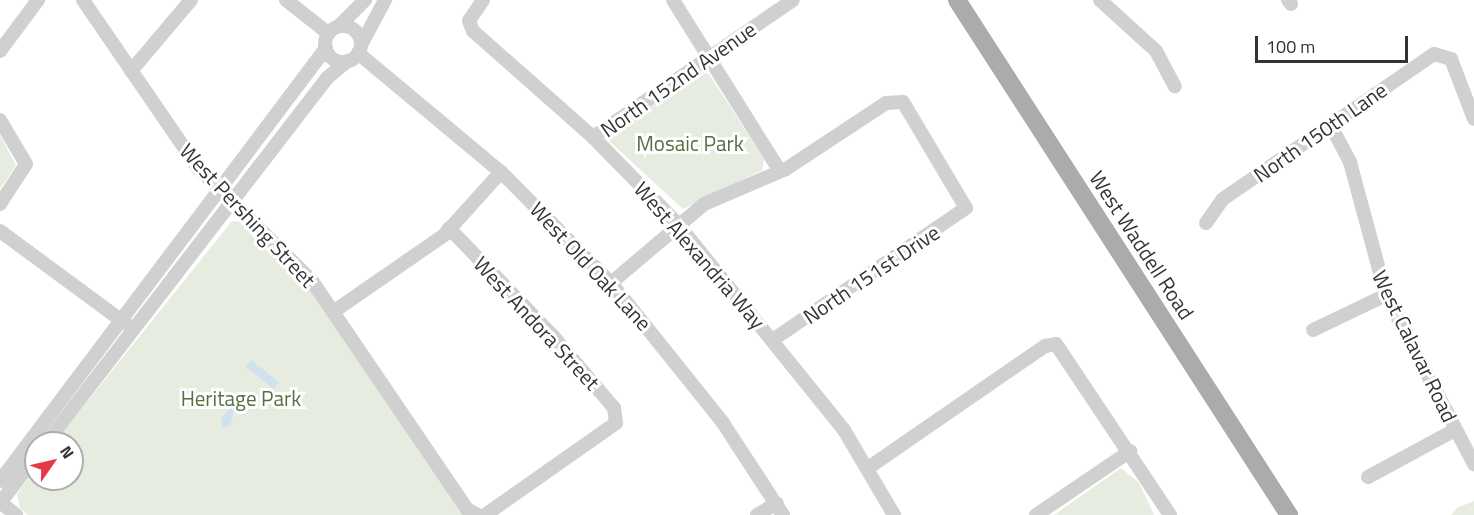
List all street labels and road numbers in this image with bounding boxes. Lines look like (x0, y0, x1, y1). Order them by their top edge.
street label: North 152nd Avenue (596, 16, 760, 142)
street label: North 150th Lane (1249, 77, 1391, 187)
street label: West Pershing Street (175, 138, 321, 292)
street label: West Waddell Road (1085, 166, 1199, 324)
street label: West Alexandria Way (629, 176, 771, 334)
street label: West Old Oak Lane (525, 197, 657, 335)
street label: North 151st Drive (798, 219, 944, 329)
street label: West Andora Street (469, 251, 605, 395)
street label: West Calavar Road (1367, 266, 1463, 426)

